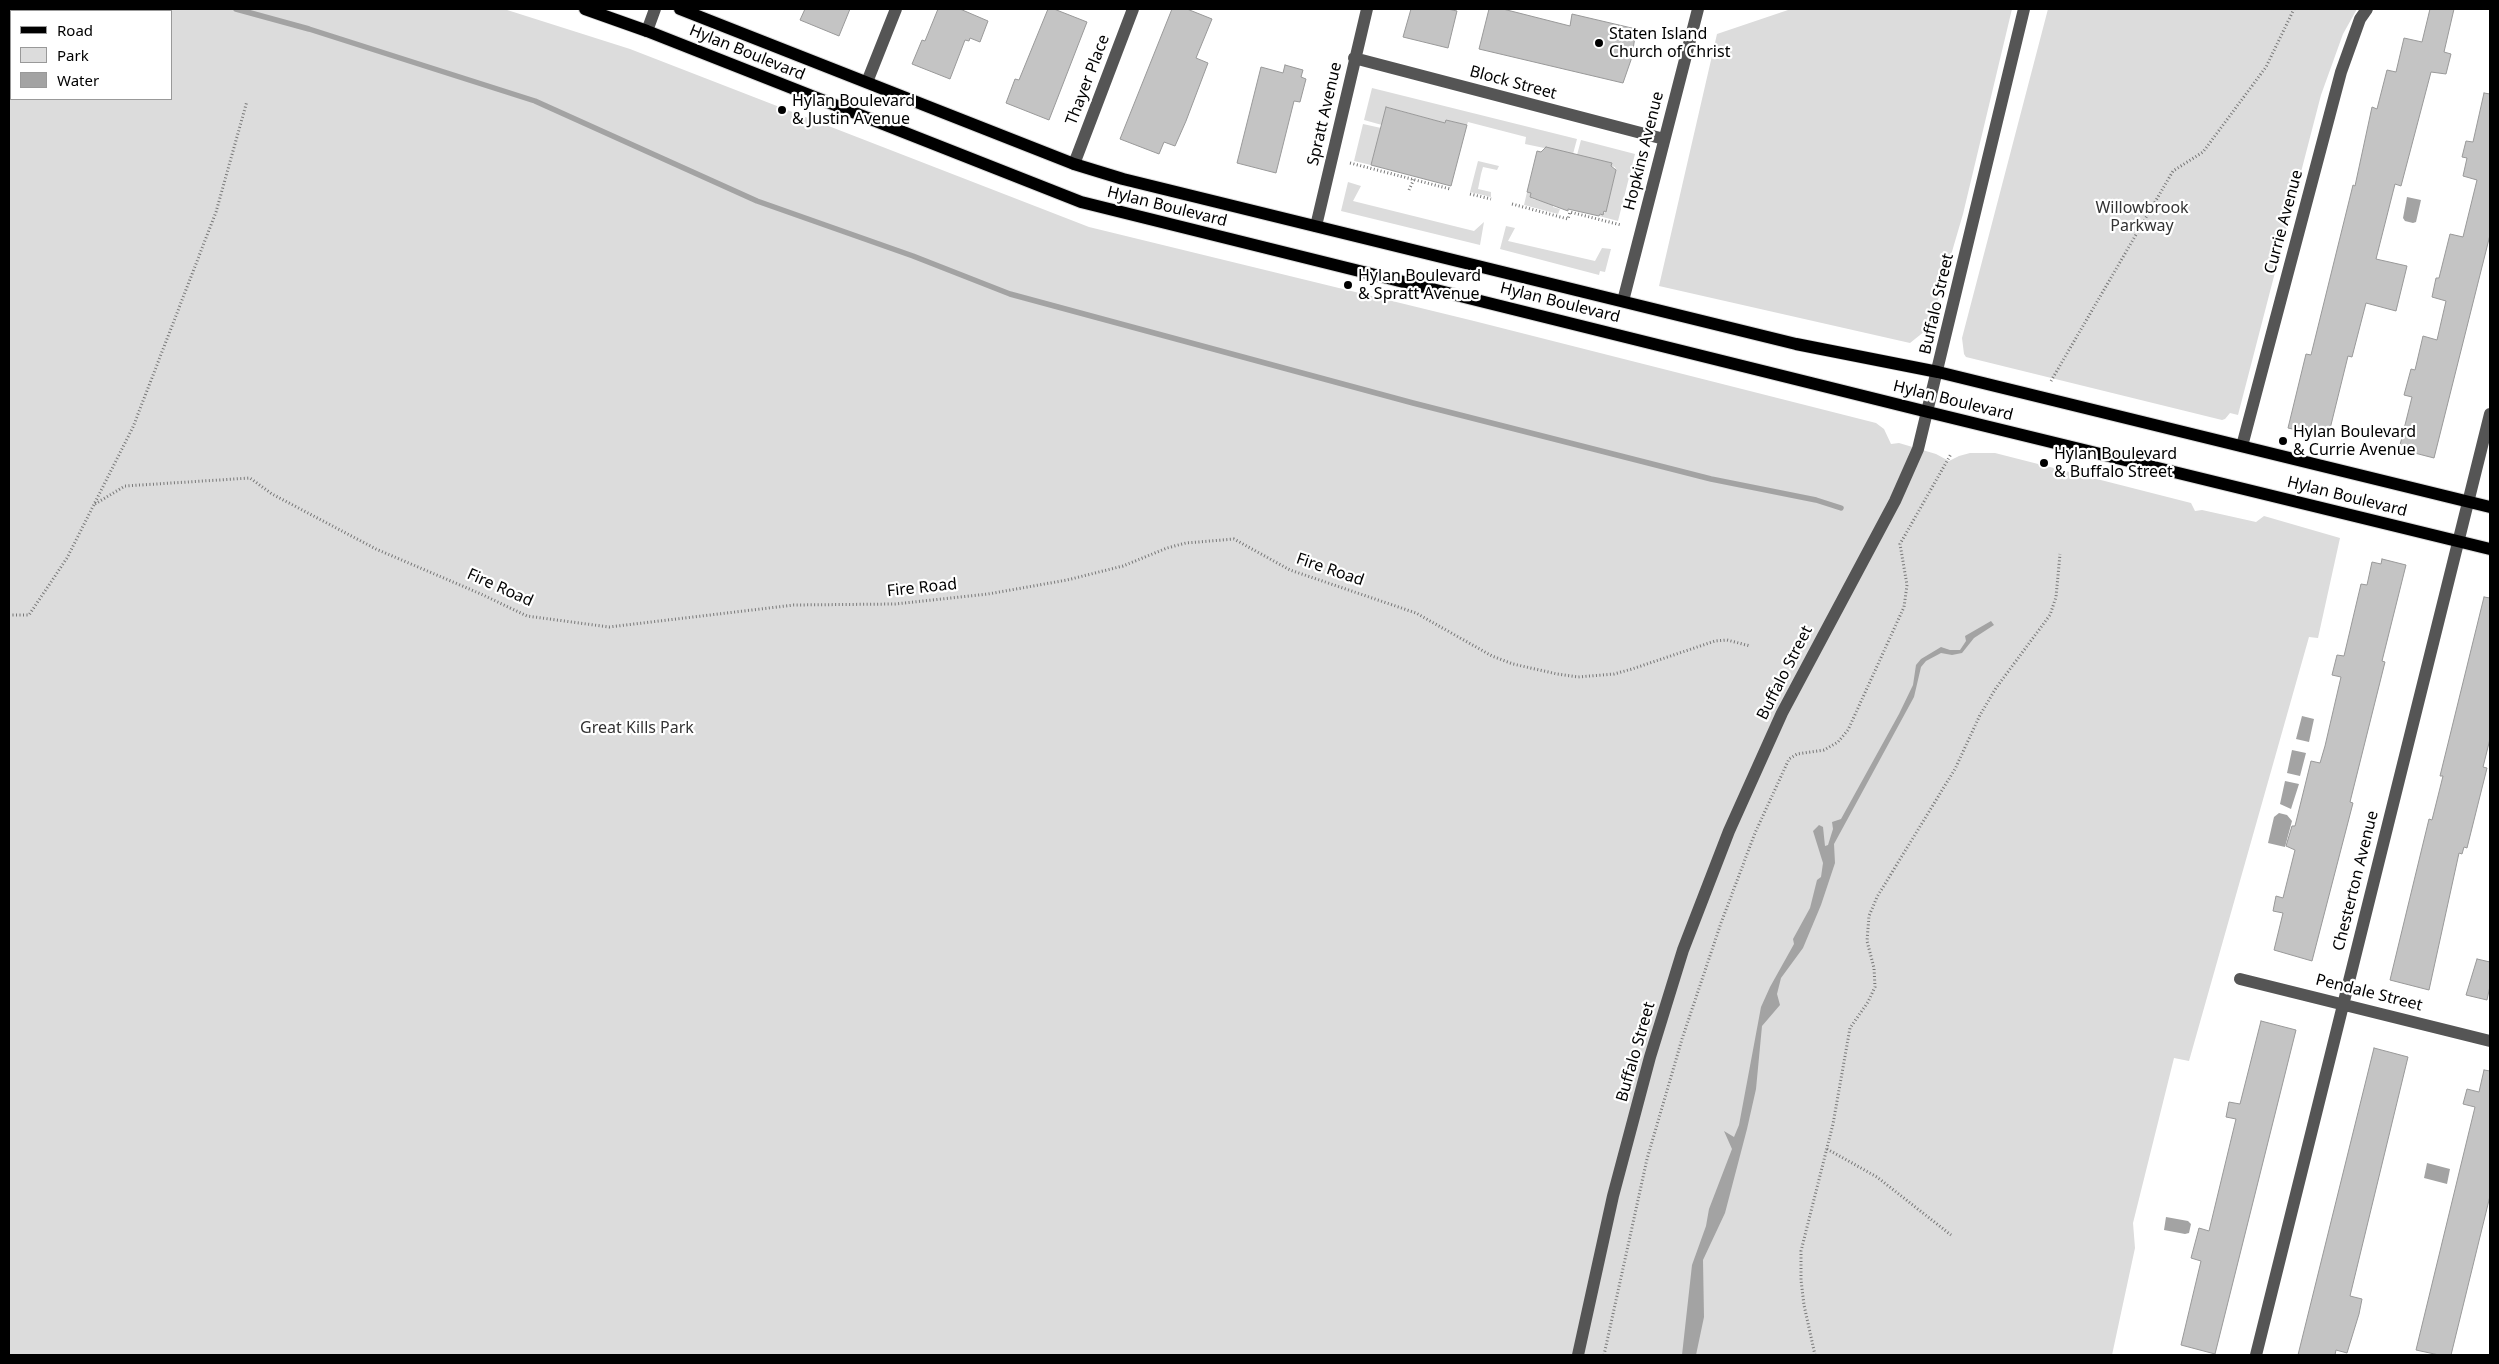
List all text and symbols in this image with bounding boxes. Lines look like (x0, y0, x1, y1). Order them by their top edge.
legend (10, 10, 172, 100)
text: Road (57, 20, 93, 40)
street label: Hylan Boulevard (686, 21, 808, 85)
place label: Staten Island Church of Christ (1609, 24, 1730, 62)
street label: Thayer Place (1062, 32, 1114, 128)
marker: Staten Island Church of Christ (1593, 37, 1605, 49)
text: Park (57, 45, 89, 65)
street label: Spratt Avenue (1304, 60, 1346, 168)
street label: Block Street (1467, 62, 1559, 104)
text: Water (57, 70, 99, 90)
street label: Hopkins Avenue (1620, 90, 1668, 212)
place label: Hylan Boulevard & Justin Avenue (792, 91, 915, 129)
marker: Hylan Boulevard & Justin Avenue (776, 104, 788, 116)
street label: Currie Avenue (2261, 168, 2307, 276)
street label: Hylan Boulevard (1105, 183, 1229, 231)
park label: Willowbrook Parkway (2095, 198, 2189, 236)
street label: Buffalo Street (1916, 252, 1958, 356)
place label: Hylan Boulevard & Spratt Avenue (1358, 266, 1481, 304)
marker: Hylan Boulevard & Spratt Avenue (1342, 279, 1354, 291)
street label: Hylan Boulevard (1498, 279, 1622, 327)
street label: Hylan Boulevard (1891, 377, 2015, 425)
place label: Hylan Boulevard & Currie Avenue (2293, 422, 2416, 460)
marker: Hylan Boulevard & Currie Avenue (2277, 435, 2289, 447)
place label: Hylan Boulevard & Buffalo Street (2054, 444, 2177, 482)
marker: Hylan Boulevard & Buffalo Street (2038, 457, 2050, 469)
street label: Hylan Boulevard (2285, 473, 2409, 521)
street label: Fire Road (1294, 549, 1366, 591)
street label: Fire Road (464, 565, 536, 611)
street label: Fire Road (886, 575, 958, 601)
street label: Buffalo Street (1753, 623, 1817, 723)
park label: Great Kills Park (580, 718, 694, 738)
street label: Chesterton Avenue (2329, 809, 2383, 953)
street label: Pendale Street (2314, 970, 2424, 1016)
street label: Buffalo Street (1613, 1000, 1659, 1104)

